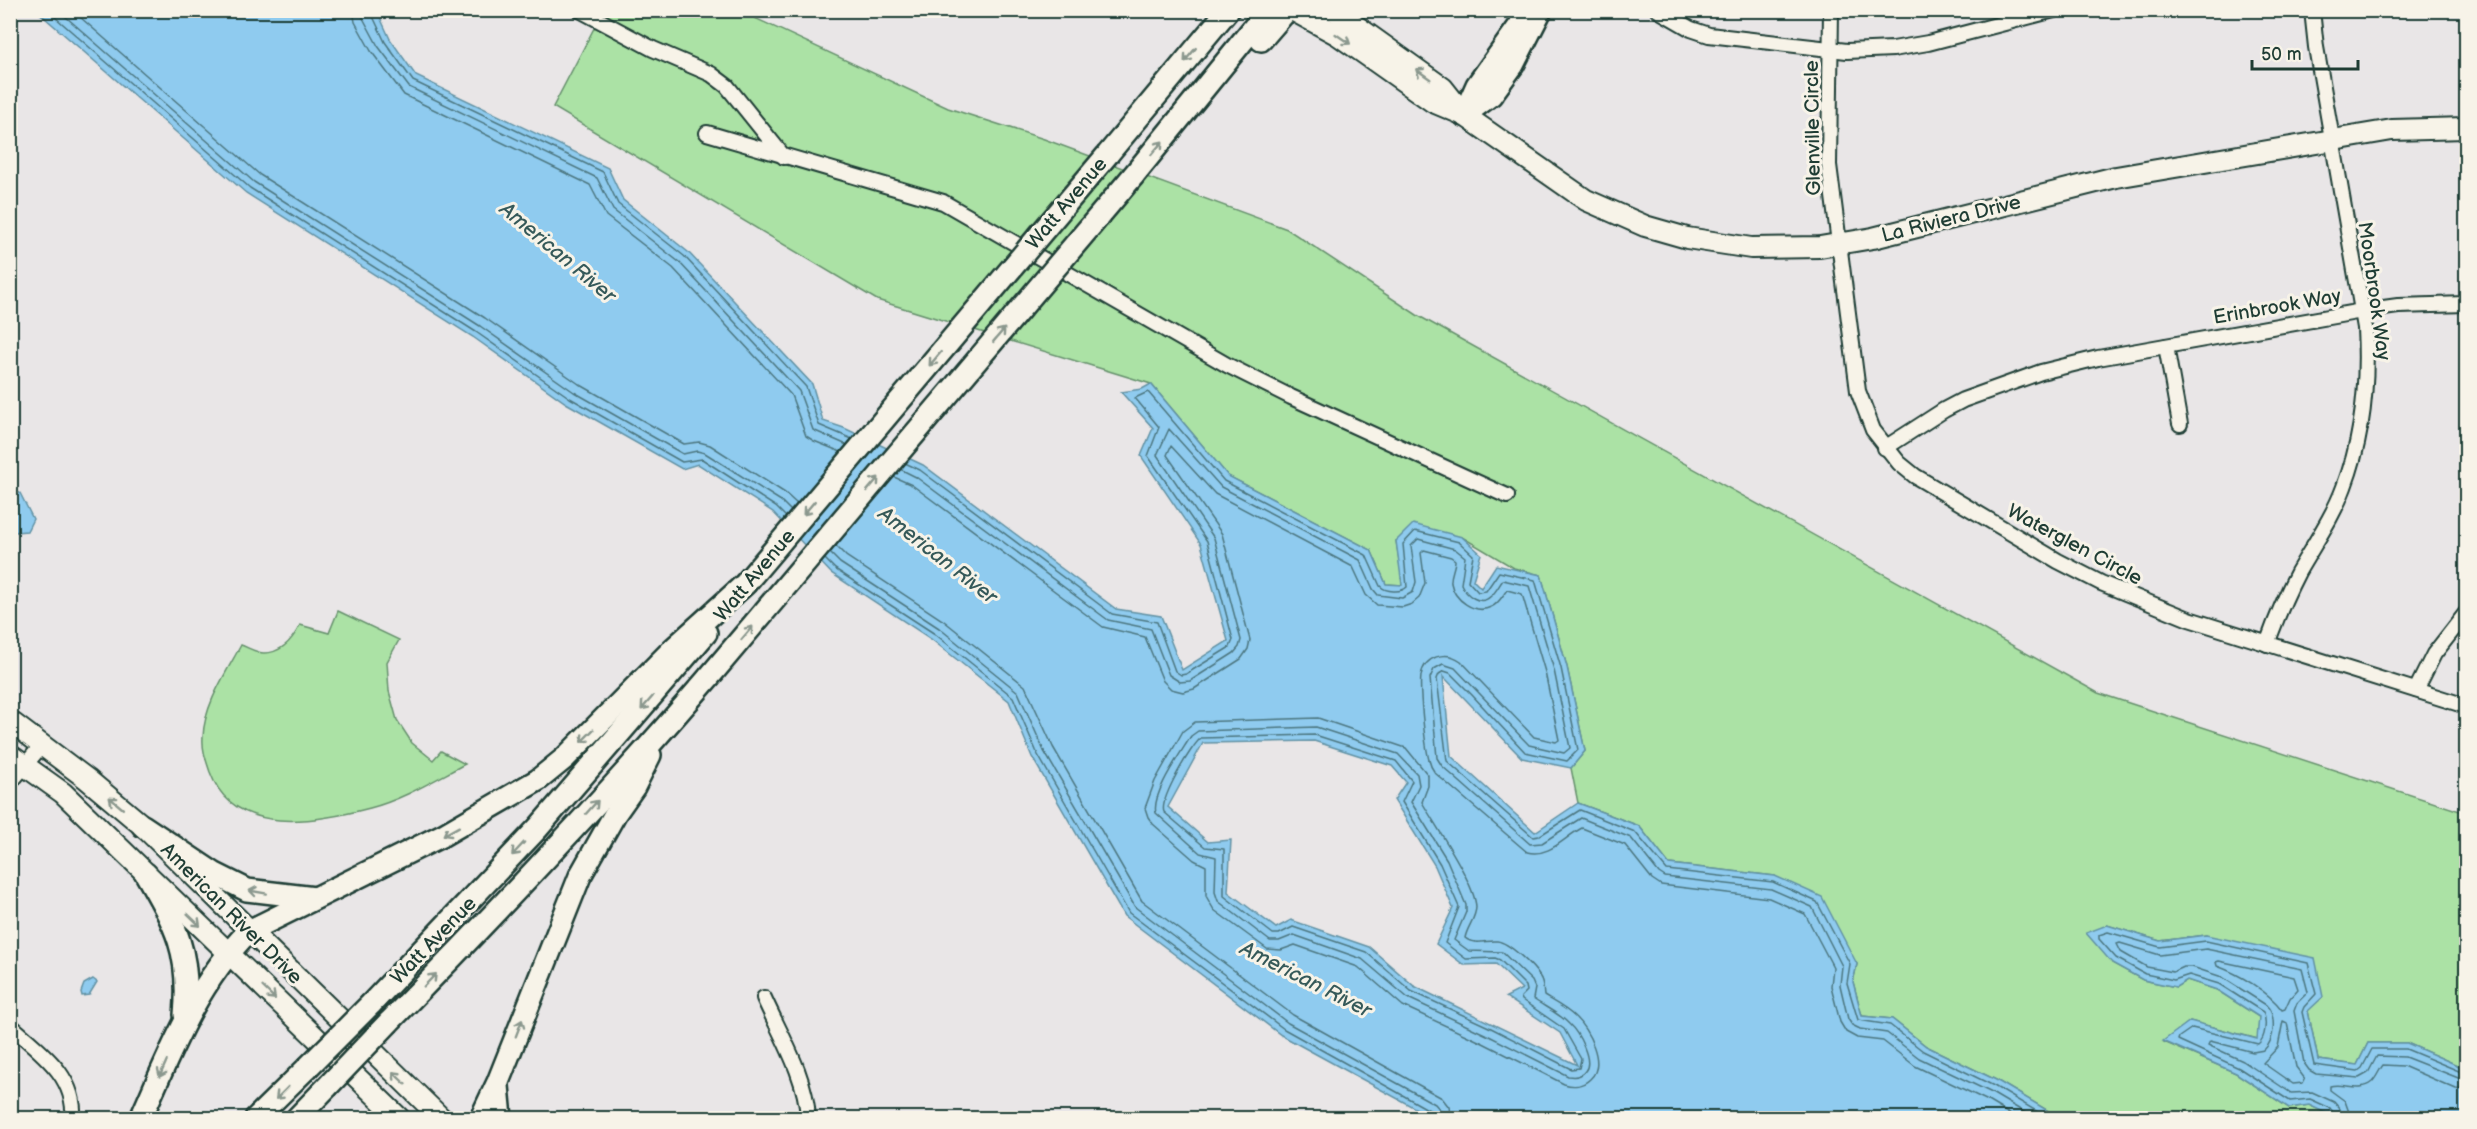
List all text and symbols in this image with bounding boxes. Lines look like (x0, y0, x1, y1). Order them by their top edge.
one-way arrow (1335, 32, 1352, 45)
scale bar (2252, 33, 2358, 71)
text: 50 m (2261, 44, 2302, 65)
one-way arrow (1183, 47, 1197, 62)
street label: Glenville Circle (1800, 60, 1826, 196)
one-way arrow (1415, 68, 1431, 80)
one-way arrow (1150, 141, 1163, 157)
street label: Watt Avenue (1021, 152, 1112, 255)
street label: La Riviera Drive (1879, 190, 2023, 248)
water label: American River (494, 196, 622, 309)
street label: Moorbrook Way (2352, 220, 2396, 362)
street label: Erinbrook Way (2211, 284, 2343, 330)
one-way arrow (992, 328, 1006, 343)
one-way arrow (928, 351, 942, 366)
one-way arrow (866, 477, 880, 492)
street label: Waterglen Circle (2003, 499, 2146, 591)
one-way arrow (802, 500, 816, 515)
water label: American River (873, 501, 1003, 610)
street label: Watt Avenue (709, 524, 800, 627)
one-way arrow (740, 626, 754, 641)
one-way arrow (640, 695, 654, 710)
one-way arrow (580, 728, 595, 743)
one-way arrow (109, 796, 124, 810)
one-way arrow (585, 800, 599, 815)
one-way arrow (443, 825, 460, 837)
street label: American River Drive (156, 838, 307, 990)
one-way arrow (511, 842, 526, 857)
one-way arrow (248, 886, 268, 897)
street label: Watt Avenue (386, 892, 482, 990)
one-way arrow (187, 913, 202, 928)
water label: American River (1235, 935, 1377, 1024)
one-way arrow (423, 973, 437, 988)
one-way arrow (261, 986, 276, 1000)
one-way arrow (514, 1019, 525, 1038)
one-way arrow (157, 1059, 168, 1077)
one-way arrow (392, 1070, 407, 1085)
one-way arrow (274, 1086, 289, 1100)

